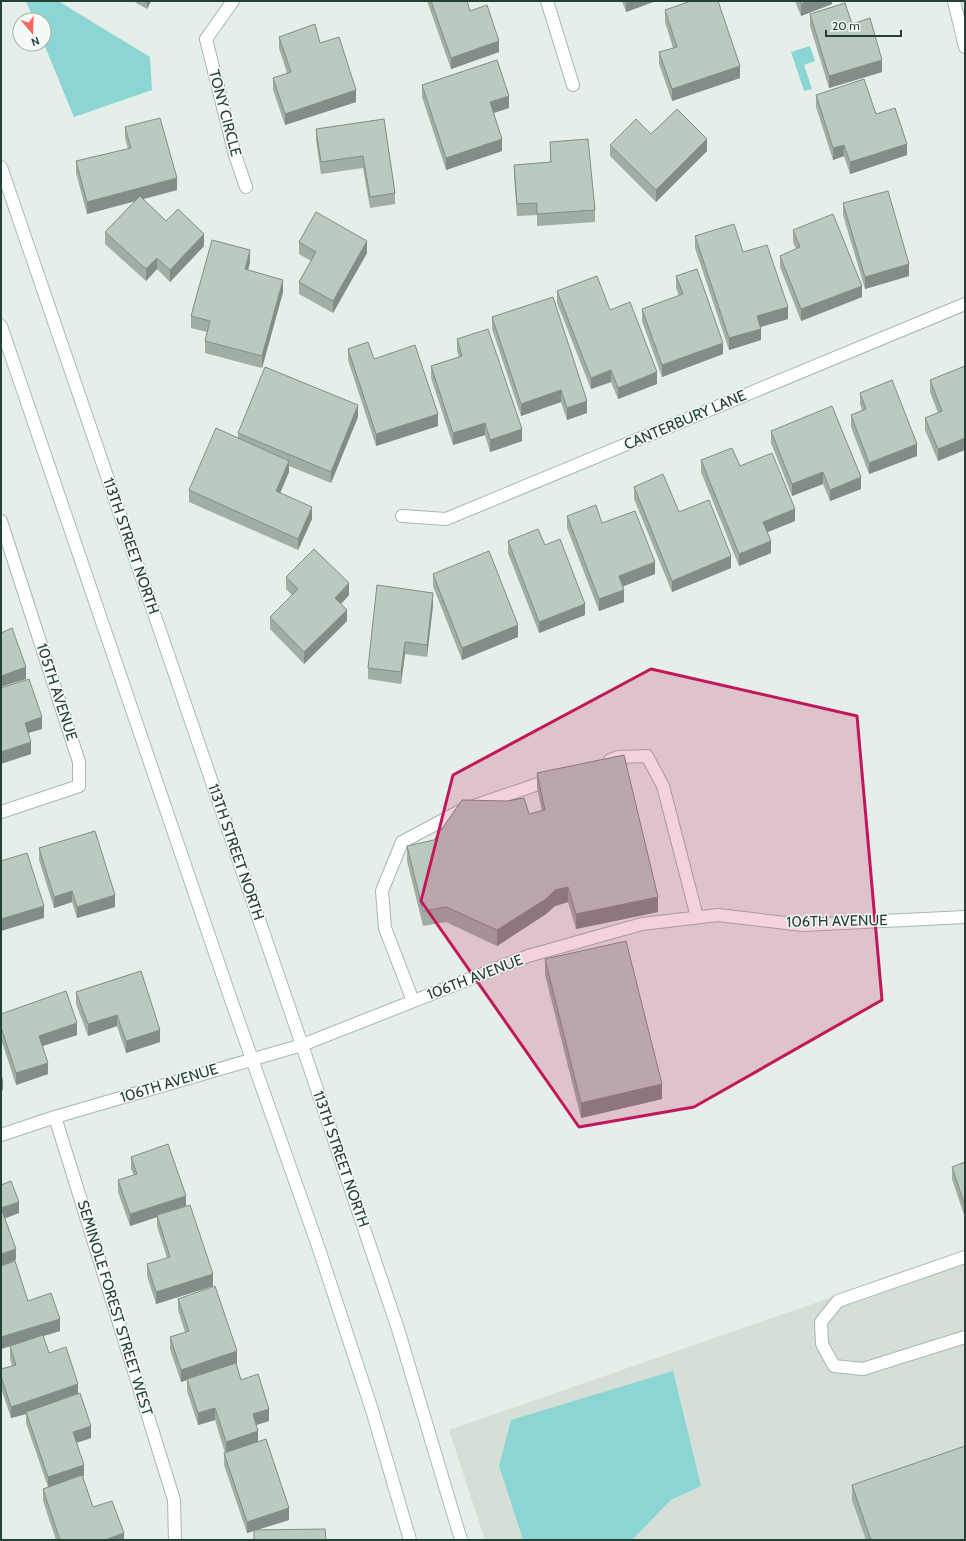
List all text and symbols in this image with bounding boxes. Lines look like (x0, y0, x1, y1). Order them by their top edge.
north arrow (12, 12, 52, 52)
scale bar (826, 12, 901, 38)
text: 20 m (832, 18, 860, 33)
text: N (29, 34, 41, 49)
street label: TONY CIRCLE (205, 68, 245, 158)
street label: CANTERBURY LANE (621, 386, 749, 454)
street label: 113TH STREET NORTH (99, 475, 163, 617)
street label: 105TH AVENUE (33, 641, 81, 743)
street label: 113TH STREET NORTH (204, 781, 268, 923)
street label: 106TH AVENUE (786, 911, 888, 931)
street label: 106TH AVENUE (425, 950, 525, 1004)
street label: 106TH AVENUE (118, 1060, 220, 1106)
street label: 113TH STREET NORTH (309, 1088, 373, 1230)
street label: SEMINOLE FOREST STREET WEST (74, 1198, 156, 1418)

